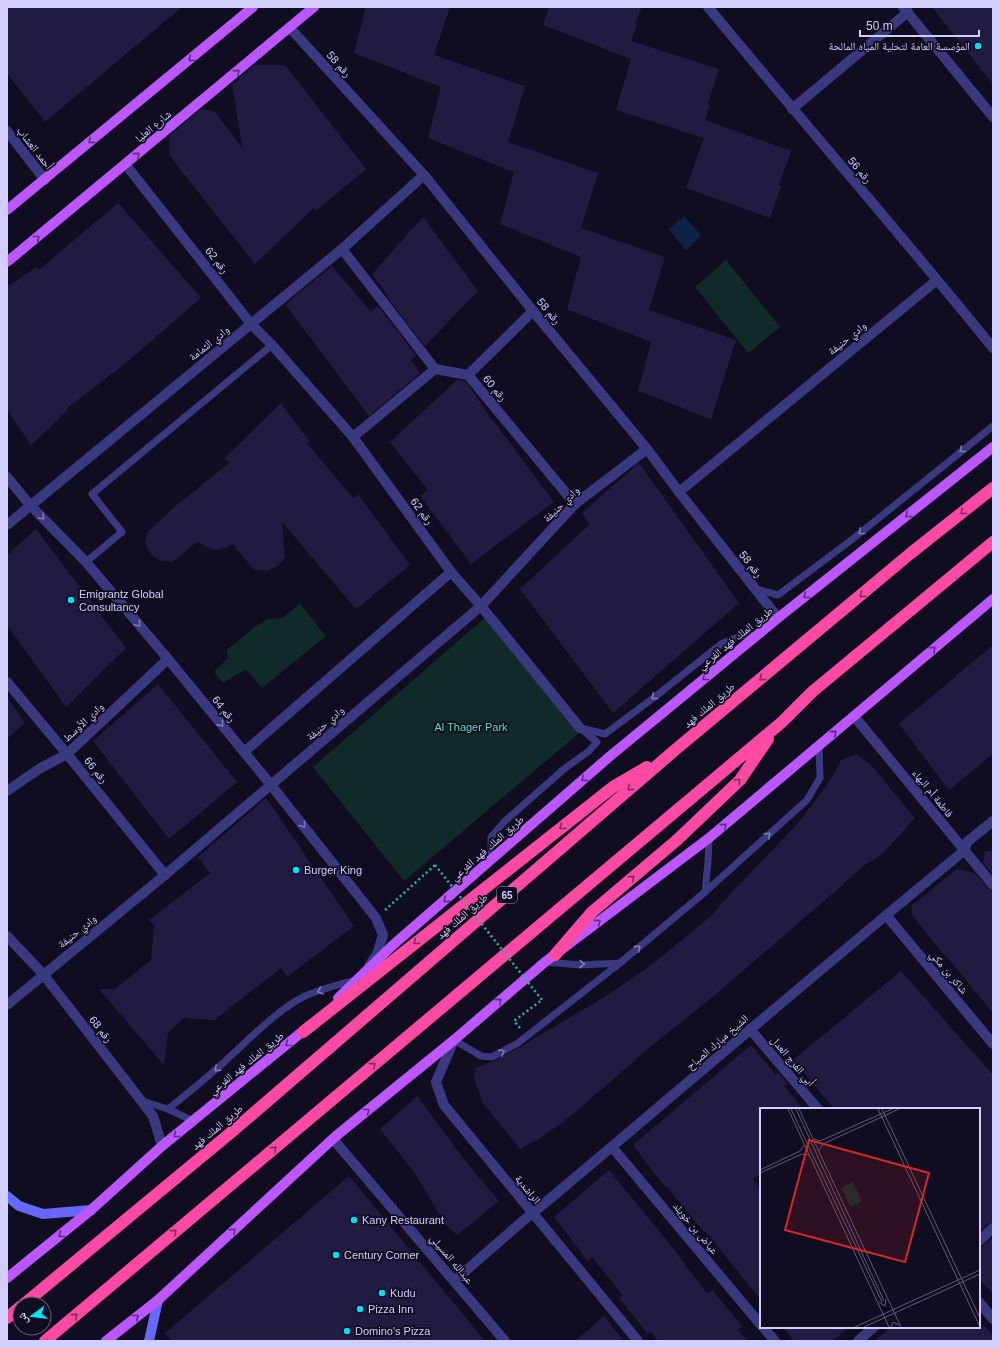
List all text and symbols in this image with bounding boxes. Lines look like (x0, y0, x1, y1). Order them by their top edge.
scale bar (860, 12, 979, 38)
text: 50 m (866, 19, 893, 33)
place label: المؤسسة العامة لتحلية المياه المالحة (828, 40, 970, 52)
marker: المؤسسة العامة لتحلية المياه المالحة (973, 41, 983, 51)
street label: رقم 58 (323, 49, 353, 80)
one-way arrow (188, 54, 196, 61)
one-way arrow (233, 69, 240, 76)
street label: شارع العليا (133, 108, 174, 145)
street label: أحمد العشاب (14, 124, 56, 172)
one-way arrow (88, 137, 95, 144)
one-way arrow (133, 152, 140, 159)
street label: رقم 56 (844, 155, 874, 187)
one-way arrow (33, 235, 40, 242)
street label: رقم 62 (201, 244, 231, 277)
street label: رقم 58 (533, 296, 563, 328)
street label: وادي حنيفة (826, 319, 870, 359)
street label: وادي الثمامة (186, 323, 233, 365)
street label: رقم 60 (479, 373, 509, 405)
one-way arrow (960, 445, 967, 452)
street label: وادي حنيفة (540, 484, 584, 526)
street label: رقم 62 (407, 495, 436, 528)
one-way arrow (960, 508, 967, 515)
one-way arrow (905, 510, 912, 517)
one-way arrow (37, 512, 45, 520)
one-way arrow (859, 527, 866, 534)
street label: رقم 58 (735, 548, 765, 581)
place label: Emigrantz Global Consultancy (79, 588, 163, 613)
one-way arrow (859, 590, 867, 597)
one-way arrow (803, 591, 810, 598)
marker: Emigrantz Global Consultancy (66, 595, 76, 605)
street label: طريق الملك فهد الفرعي (695, 604, 777, 674)
one-way arrow (134, 619, 141, 627)
one-way arrow (929, 647, 936, 654)
one-way arrow (703, 673, 710, 680)
one-way arrow (759, 673, 767, 680)
street label: طريق الملك فهد (681, 680, 738, 731)
one-way arrow (652, 692, 659, 699)
street label: رقم 64 (208, 694, 238, 726)
street label: وادي الأوسط (60, 700, 108, 746)
street label: وادي حنيفة (304, 704, 348, 745)
one-way arrow (217, 720, 224, 727)
park label: Al Thager Park (434, 721, 508, 733)
one-way arrow (829, 730, 836, 737)
street label: رقم 66 (80, 755, 110, 787)
street label: فاطمة أم البهاء (909, 766, 957, 820)
one-way arrow (581, 774, 588, 781)
one-way arrow (733, 778, 741, 786)
one-way arrow (628, 784, 635, 791)
street label: طريق الملك فهد الفرعي (448, 813, 528, 885)
one-way arrow (298, 821, 305, 828)
one-way arrow (560, 822, 567, 829)
one-way arrow (719, 823, 726, 830)
one-way arrow (763, 833, 771, 840)
place label: Burger King (304, 864, 362, 876)
marker: Burger King (291, 865, 301, 875)
one-way arrow (627, 876, 635, 883)
road number: 65 (497, 887, 517, 903)
street label: طريق الملك فهد (434, 891, 490, 942)
one-way arrow (443, 895, 450, 902)
street label: وادي حنيفة (56, 912, 100, 952)
one-way arrow (594, 920, 601, 927)
one-way arrow (414, 937, 421, 944)
one-way arrow (634, 945, 641, 952)
street label: شاكر بن مكي (925, 948, 970, 998)
one-way arrow (579, 960, 585, 969)
one-way arrow (316, 986, 323, 995)
one-way arrow (495, 999, 502, 1006)
street label: الشيخ مبارك الصباح (684, 1012, 751, 1073)
street label: رقم 68 (85, 1013, 115, 1046)
street label: طريق الملك فهد الفرعي (206, 1029, 288, 1099)
street label: أبي الفرج العدل (767, 1033, 818, 1090)
one-way arrow (286, 1040, 293, 1047)
one-way arrow (497, 1049, 504, 1057)
one-way arrow (369, 1063, 376, 1070)
one-way arrow (214, 1064, 222, 1071)
street label: طريق الملك فهد (189, 1102, 246, 1153)
inset map (760, 1108, 980, 1328)
one-way arrow (362, 1109, 369, 1116)
one-way arrow (174, 1130, 181, 1137)
one-way arrow (269, 1146, 276, 1153)
street label: الراشدية (513, 1172, 543, 1206)
street label: عياض بن خويلد (670, 1200, 721, 1257)
place label: Kany Restaurant (362, 1214, 444, 1226)
marker: Kany Restaurant (349, 1215, 359, 1225)
one-way arrow (229, 1228, 236, 1235)
one-way arrow (58, 1230, 65, 1237)
one-way arrow (170, 1230, 177, 1237)
street label: عبدالله المسيلي (426, 1232, 476, 1288)
place label: Century Corner (344, 1249, 420, 1261)
marker: Century Corner (331, 1250, 341, 1260)
place label: Kudu (390, 1287, 416, 1299)
marker: Kudu (377, 1288, 387, 1298)
north arrow (12, 1296, 52, 1336)
place label: Pizza Inn (368, 1303, 413, 1315)
marker: Pizza Inn (355, 1304, 365, 1314)
text: ش (15, 1311, 32, 1326)
one-way arrow (70, 1313, 77, 1320)
one-way arrow (132, 1315, 139, 1322)
place label: Domino's Pizza (355, 1325, 431, 1337)
marker: Domino's Pizza (342, 1326, 352, 1336)

